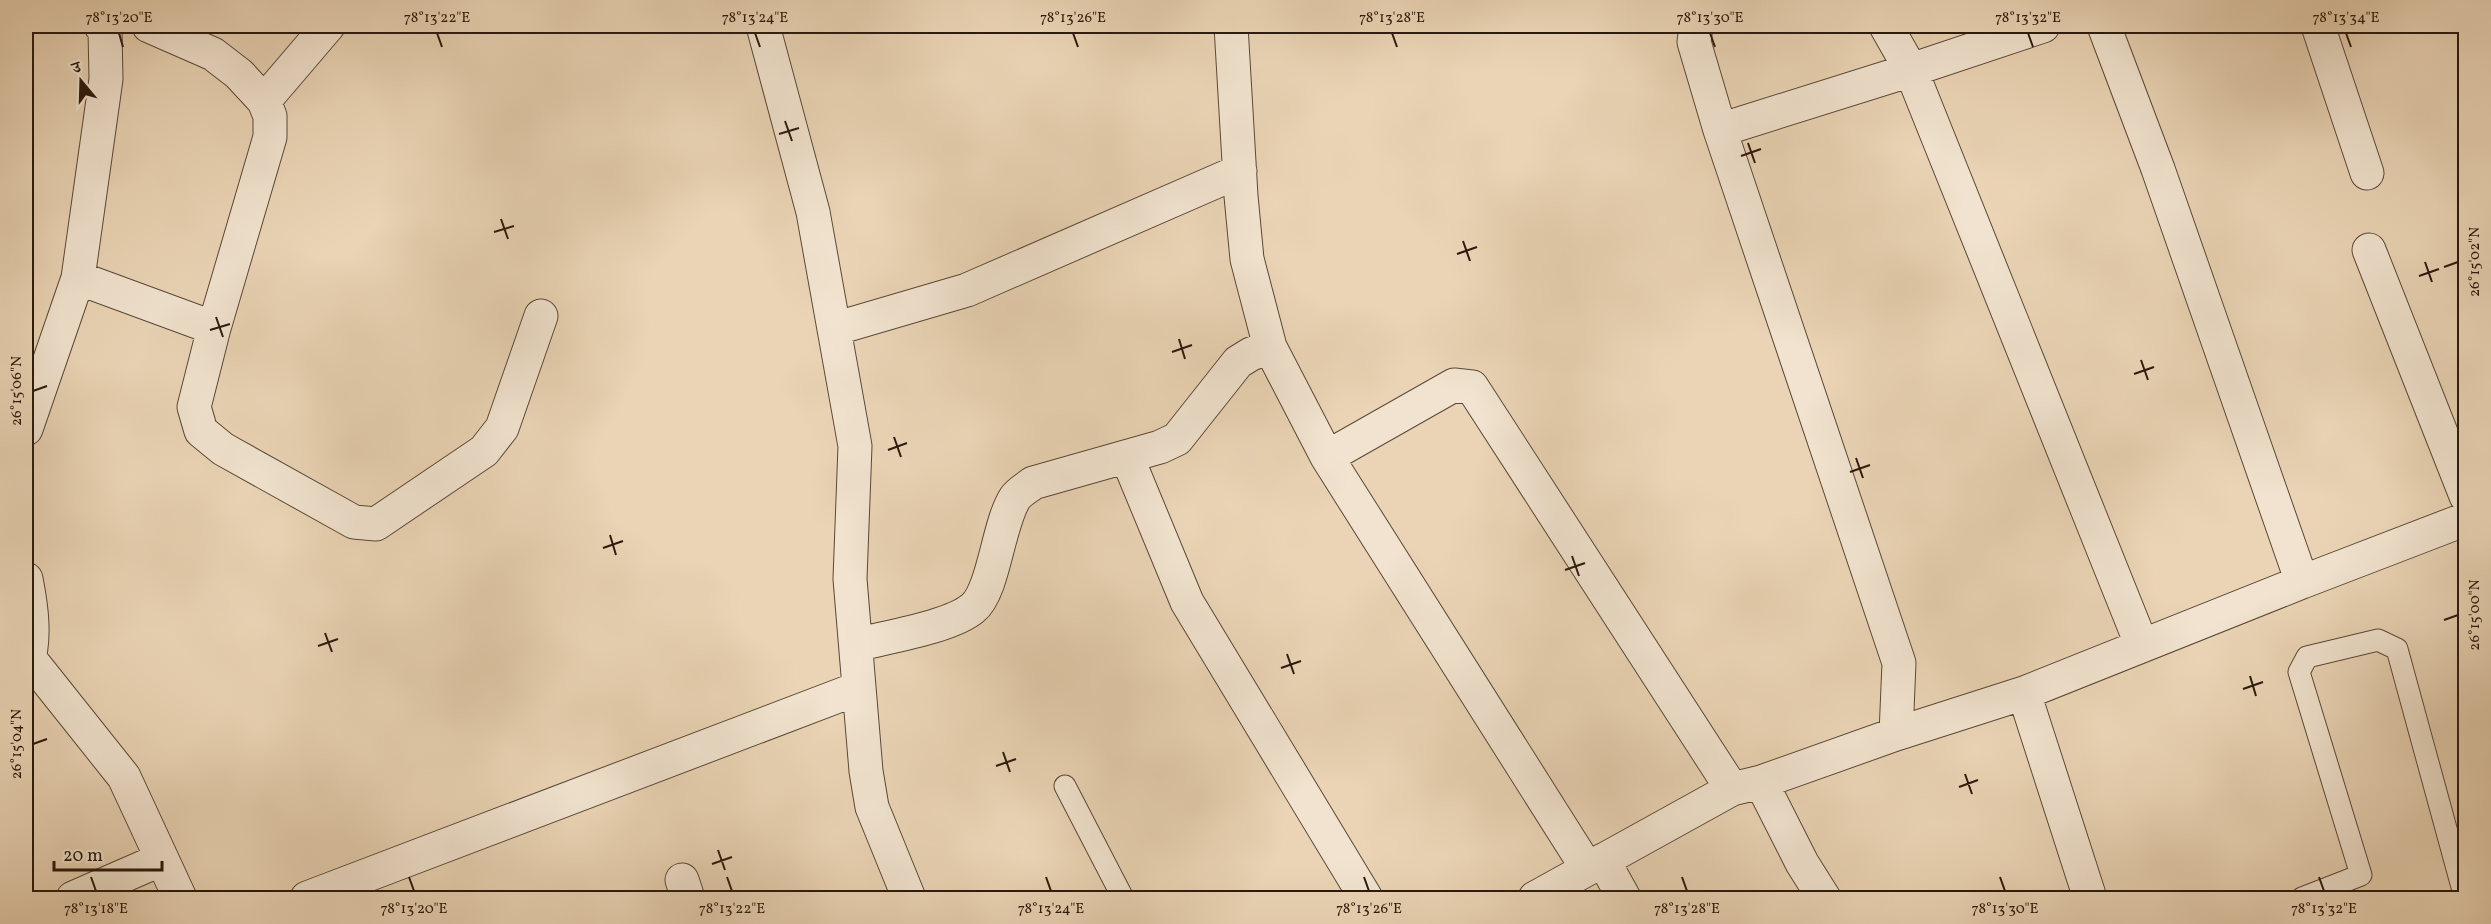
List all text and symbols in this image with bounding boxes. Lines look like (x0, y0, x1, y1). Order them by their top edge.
text: 78°13'20"E (85, 8, 153, 29)
text: 78°13'22"E (404, 8, 470, 29)
text: 78°13'24"E (722, 8, 788, 29)
text: 78°13'26"E (1040, 8, 1106, 29)
text: 78°13'28"E (1359, 8, 1425, 29)
text: 78°13'30"E (1677, 8, 1743, 29)
text: 78°13'32"E (1995, 8, 2061, 29)
text: 78°13'34"E (2313, 8, 2379, 29)
north arrow (51, 51, 111, 111)
text: उ (68, 56, 86, 81)
text: 26°15'02"N (2465, 227, 2486, 297)
text: 26°15'06"N (7, 356, 28, 426)
text: 26°15'00"N (2465, 579, 2486, 651)
text: 26°15'04"N (7, 709, 28, 779)
scale bar (54, 834, 162, 872)
text: 20 m (63, 844, 103, 869)
text: 78°13'18"E (64, 899, 128, 920)
text: 78°13'20"E (380, 899, 448, 920)
text: 78°13'22"E (699, 899, 765, 920)
text: 78°13'24"E (1018, 899, 1084, 920)
text: 78°13'26"E (1336, 899, 1402, 920)
text: 78°13'28"E (1654, 899, 1720, 920)
text: 78°13'30"E (1972, 899, 2038, 920)
text: 78°13'32"E (2291, 899, 2357, 920)

